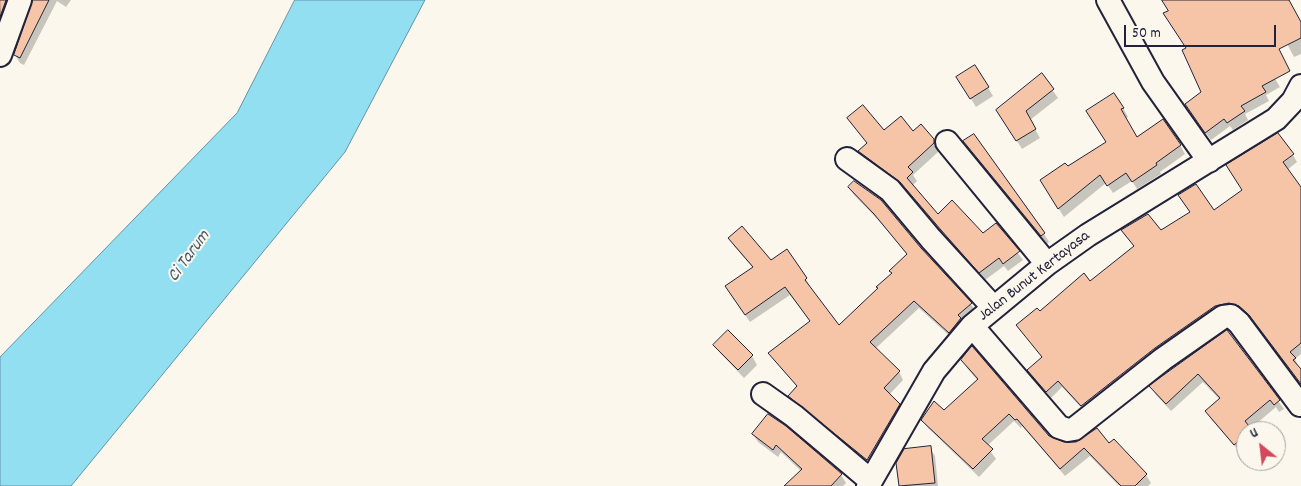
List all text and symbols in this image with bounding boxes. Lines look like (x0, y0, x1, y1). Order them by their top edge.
scale bar (1126, 15, 1278, 47)
text: 50 m (1132, 23, 1161, 45)
water label: Ci Tarum (164, 227, 216, 287)
street label: Jalan Bunut Kertayasa (975, 228, 1095, 326)
north arrow (1236, 421, 1286, 471)
text: U (1246, 423, 1262, 444)

